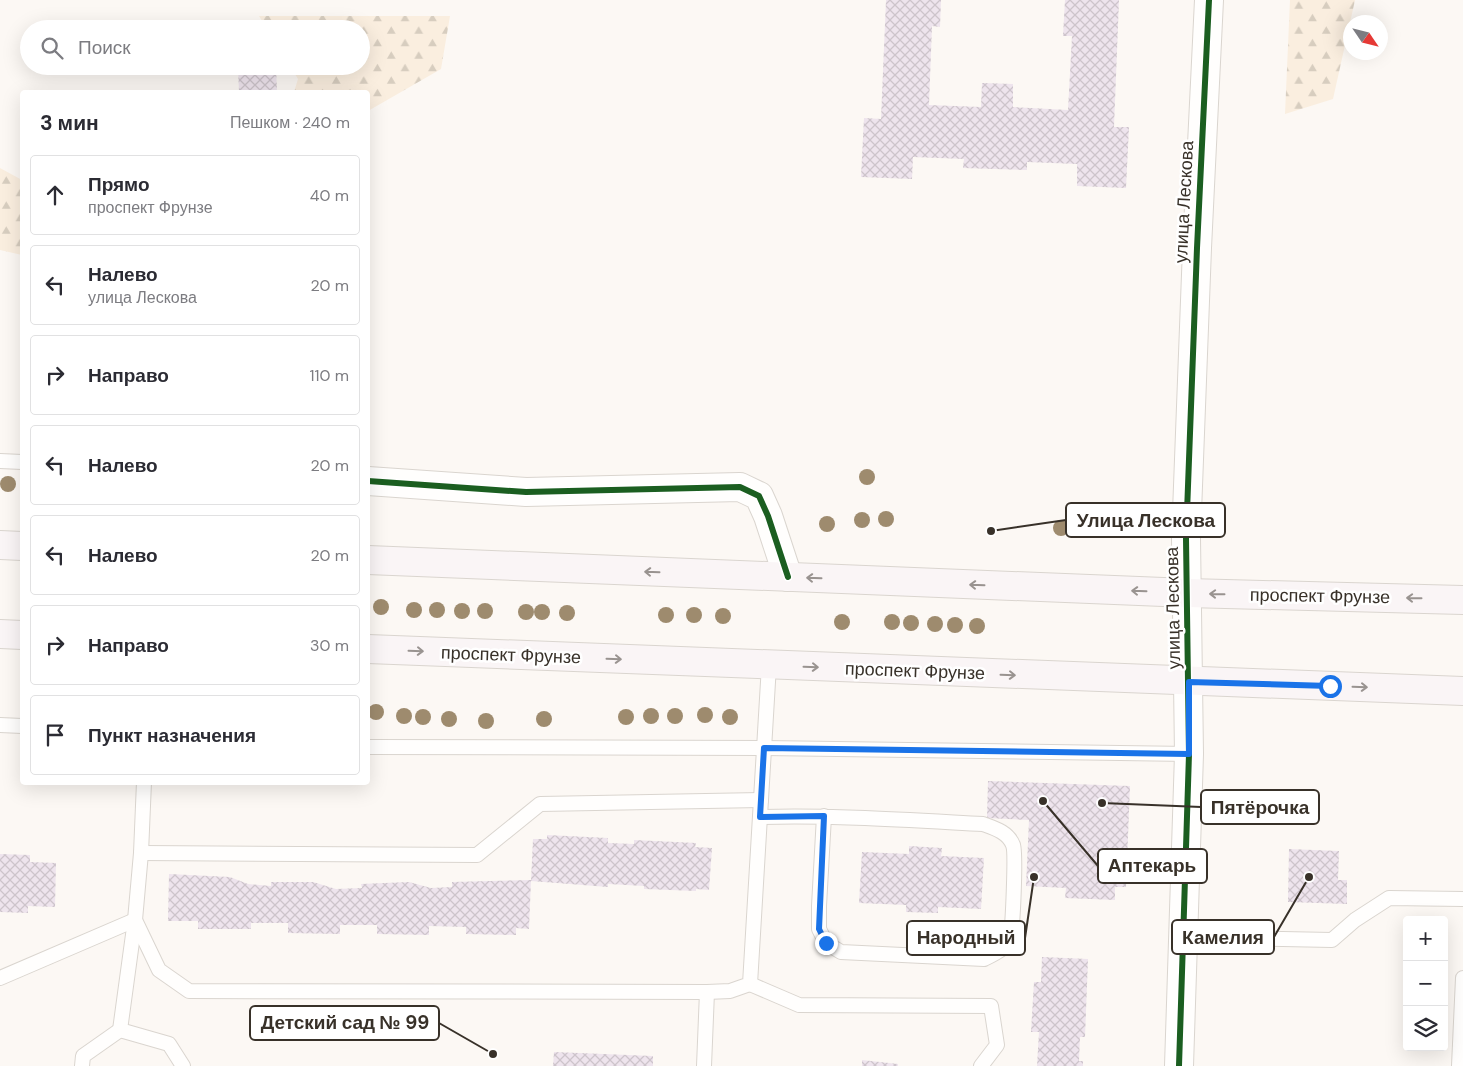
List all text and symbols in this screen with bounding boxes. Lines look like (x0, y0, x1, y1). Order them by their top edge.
north arrow (1343, 15, 1388, 60)
search box (20, 20, 370, 75)
icon: search (38, 34, 66, 62)
text: Поиск (78, 35, 131, 60)
text: 3 мин (40, 109, 99, 137)
text: Пешком · 240 m (230, 112, 350, 133)
street label: улица Лескова (1169, 139, 1199, 264)
text: Прямо (88, 172, 150, 197)
icon: ahead (41, 181, 69, 209)
text: 40 m (310, 185, 349, 206)
text: проспект Фрунзе (88, 197, 213, 218)
text: Налево (88, 262, 158, 287)
icon: left (41, 271, 69, 299)
text: 20 m (310, 275, 349, 296)
text: улица Лескова (88, 287, 197, 308)
icon: right (41, 361, 69, 389)
text: Направо (88, 363, 169, 388)
text: 110 m (310, 365, 349, 386)
icon: left (41, 451, 69, 479)
text: Налево (88, 453, 158, 478)
text: 20 m (310, 455, 349, 476)
callout: Улица Лескова (1066, 503, 1225, 537)
text: Улица Лескова (1077, 508, 1216, 533)
icon: left (41, 541, 69, 569)
text: Налево (88, 543, 158, 568)
text: 20 m (310, 545, 349, 566)
street label: улица Лескова (1160, 546, 1186, 669)
one-way arrow (644, 567, 660, 576)
one-way arrow (807, 573, 823, 583)
one-way arrow (969, 580, 985, 589)
street label: проспект Фрунзе (1250, 583, 1390, 609)
one-way arrow (1131, 586, 1148, 596)
one-way arrow (1209, 589, 1226, 599)
one-way arrow (1407, 594, 1423, 603)
icon: right (41, 631, 69, 659)
text: Направо (88, 633, 169, 658)
text: 30 m (310, 635, 349, 656)
street label: проспект Фрунзе (441, 641, 581, 669)
one-way arrow (408, 647, 424, 656)
one-way arrow (605, 655, 621, 664)
street label: проспект Фрунзе (845, 657, 985, 685)
one-way arrow (802, 662, 819, 672)
one-way arrow (1000, 670, 1016, 679)
route start (1319, 675, 1342, 698)
one-way arrow (1352, 683, 1368, 692)
icon: arrive (41, 721, 69, 749)
text: Пункт назначения (88, 723, 256, 748)
callout: Пятёрочка (1201, 790, 1319, 824)
text: Пятёрочка (1211, 795, 1310, 820)
callout: Аптекарь (1098, 849, 1207, 883)
text: Аптекарь (1108, 853, 1196, 878)
map controls (1403, 916, 1448, 1051)
button: + (1403, 916, 1448, 961)
callout: Камелия (1172, 920, 1274, 954)
callout: Народный (907, 921, 1025, 955)
text: Народный (917, 925, 1015, 950)
text: Камелия (1182, 925, 1264, 950)
route end (815, 932, 838, 955)
button: − (1403, 961, 1448, 1006)
callout: Детский сад № 99 (250, 1006, 439, 1040)
button: layers (1403, 1006, 1448, 1051)
text: Детский сад № 99 (261, 1010, 429, 1035)

